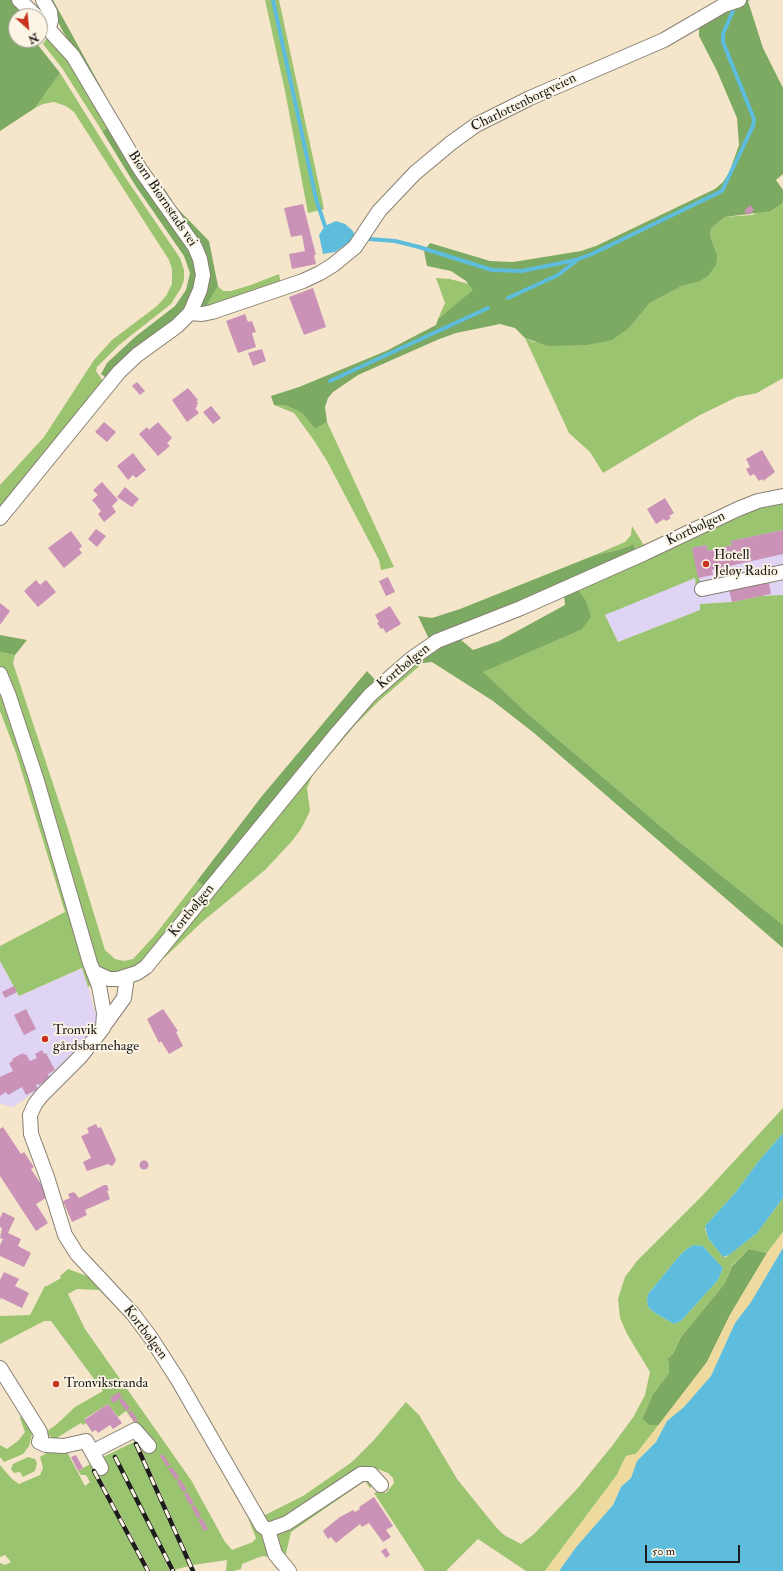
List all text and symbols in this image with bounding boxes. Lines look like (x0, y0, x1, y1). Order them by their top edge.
north arrow (8, 8, 48, 48)
text: N (26, 30, 41, 46)
street label: Charlottenborgveien (469, 70, 579, 136)
street label: Biørn Biørnstads vei (124, 148, 200, 250)
street label: Kortbølgen (664, 508, 728, 550)
place label: Hotell Jeløy Radio (714, 548, 778, 580)
marker: Hotell Jeløy Radio (701, 559, 711, 569)
street label: Kortbølgen (374, 641, 434, 693)
street label: Kortbølgen (166, 881, 218, 941)
place label: Tronvik gårdsbarnehage (53, 1023, 139, 1056)
marker: Tronvik gårdsbarnehage (40, 1034, 50, 1044)
street label: Kortbølgen (119, 1303, 171, 1363)
place label: Tronvikstranda (64, 1376, 148, 1392)
marker: Tronvikstranda (51, 1379, 61, 1389)
scale bar (647, 1537, 742, 1563)
text: 50 m (652, 1544, 675, 1559)

